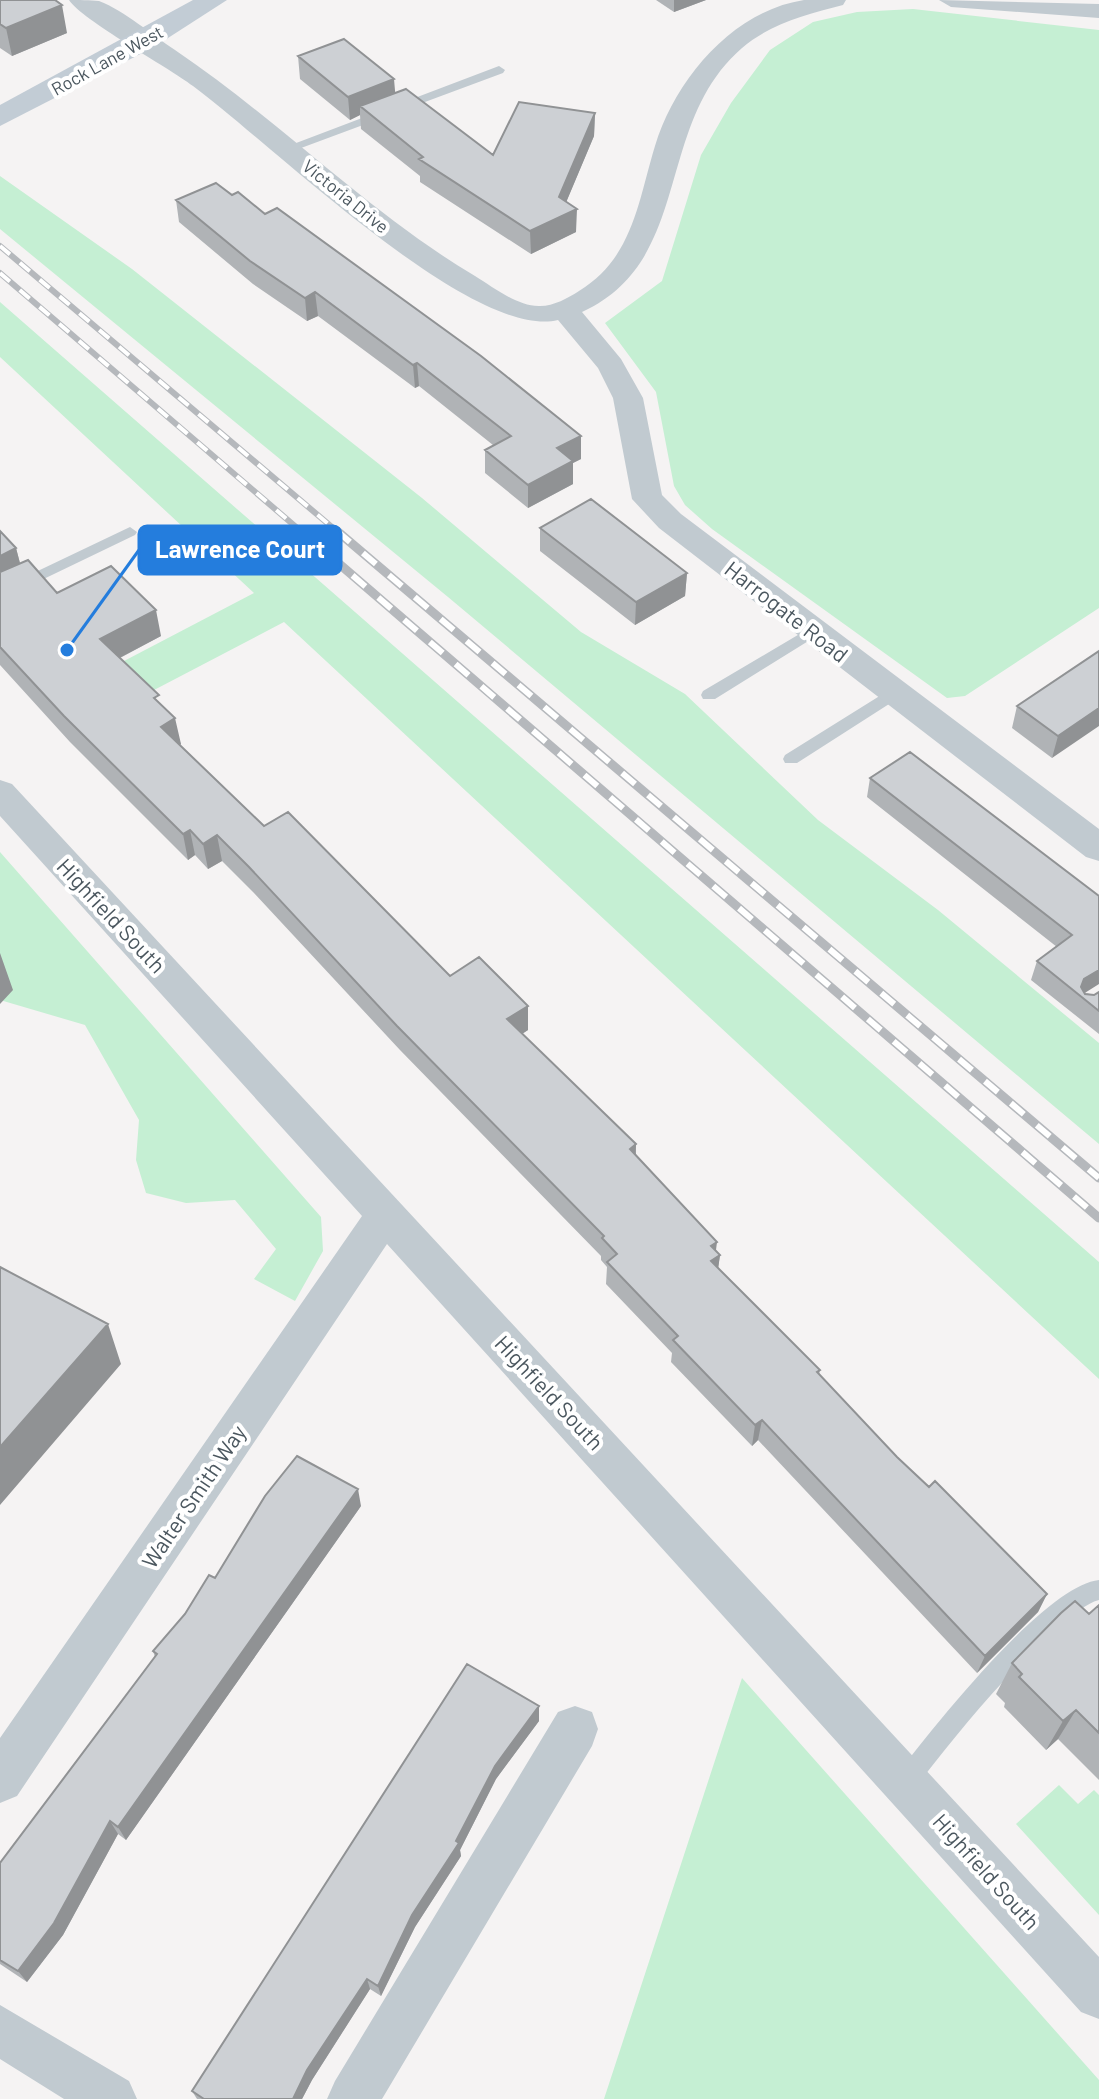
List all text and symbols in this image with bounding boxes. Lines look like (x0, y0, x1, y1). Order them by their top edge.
street label: Rock Lane West (47, 20, 167, 100)
street label: Victoria Drive (298, 155, 394, 237)
callout: Lawrence Court (139, 526, 341, 574)
text: Lawrence Court (155, 534, 325, 563)
street label: Harrogate Road (720, 555, 854, 667)
street label: Highfield South (52, 852, 172, 978)
street label: Highfield South (490, 1329, 610, 1455)
street label: Walter Smith Way (136, 1420, 250, 1572)
street label: Highfield South (928, 1808, 1046, 1934)

